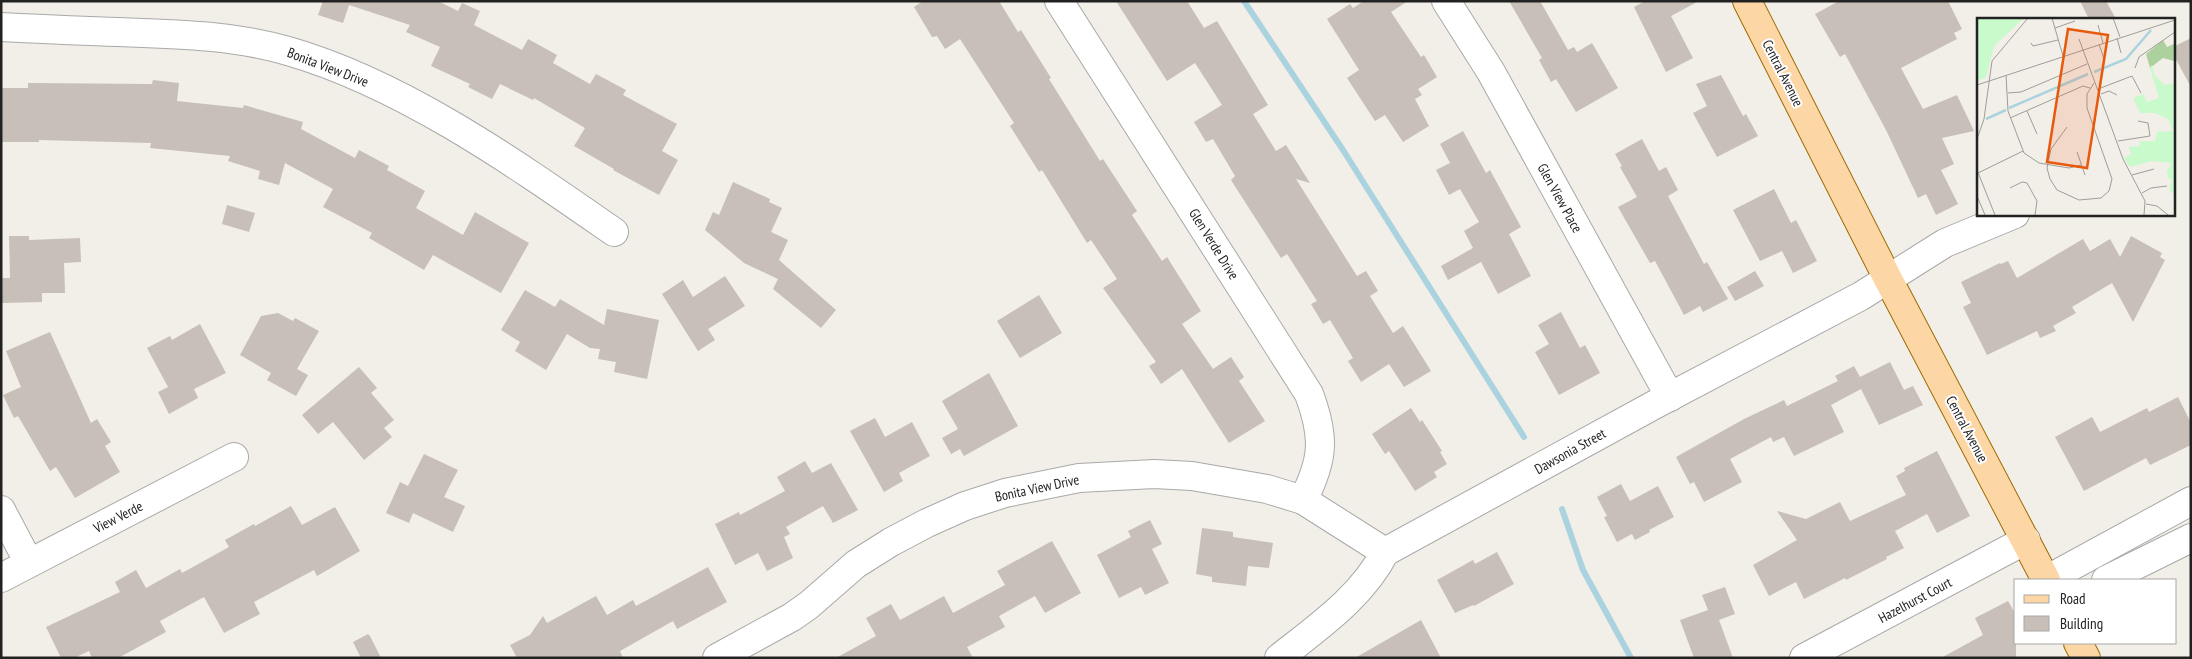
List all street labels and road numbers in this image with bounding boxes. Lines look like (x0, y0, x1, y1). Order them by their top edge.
street label: Central Avenue (1759, 37, 1808, 110)
street label: Bonita View Drive (285, 43, 371, 91)
street label: Glen View Place (1534, 160, 1587, 236)
street label: Glen Verde Drive (1185, 205, 1243, 283)
street label: Central Avenue (1942, 393, 1992, 465)
street label: Dawsonia Street (1531, 424, 1609, 478)
street label: Bonita View Drive (993, 470, 1081, 506)
street label: View Verde (89, 497, 146, 538)
street label: Hazelhurst Court (1875, 573, 1955, 627)

